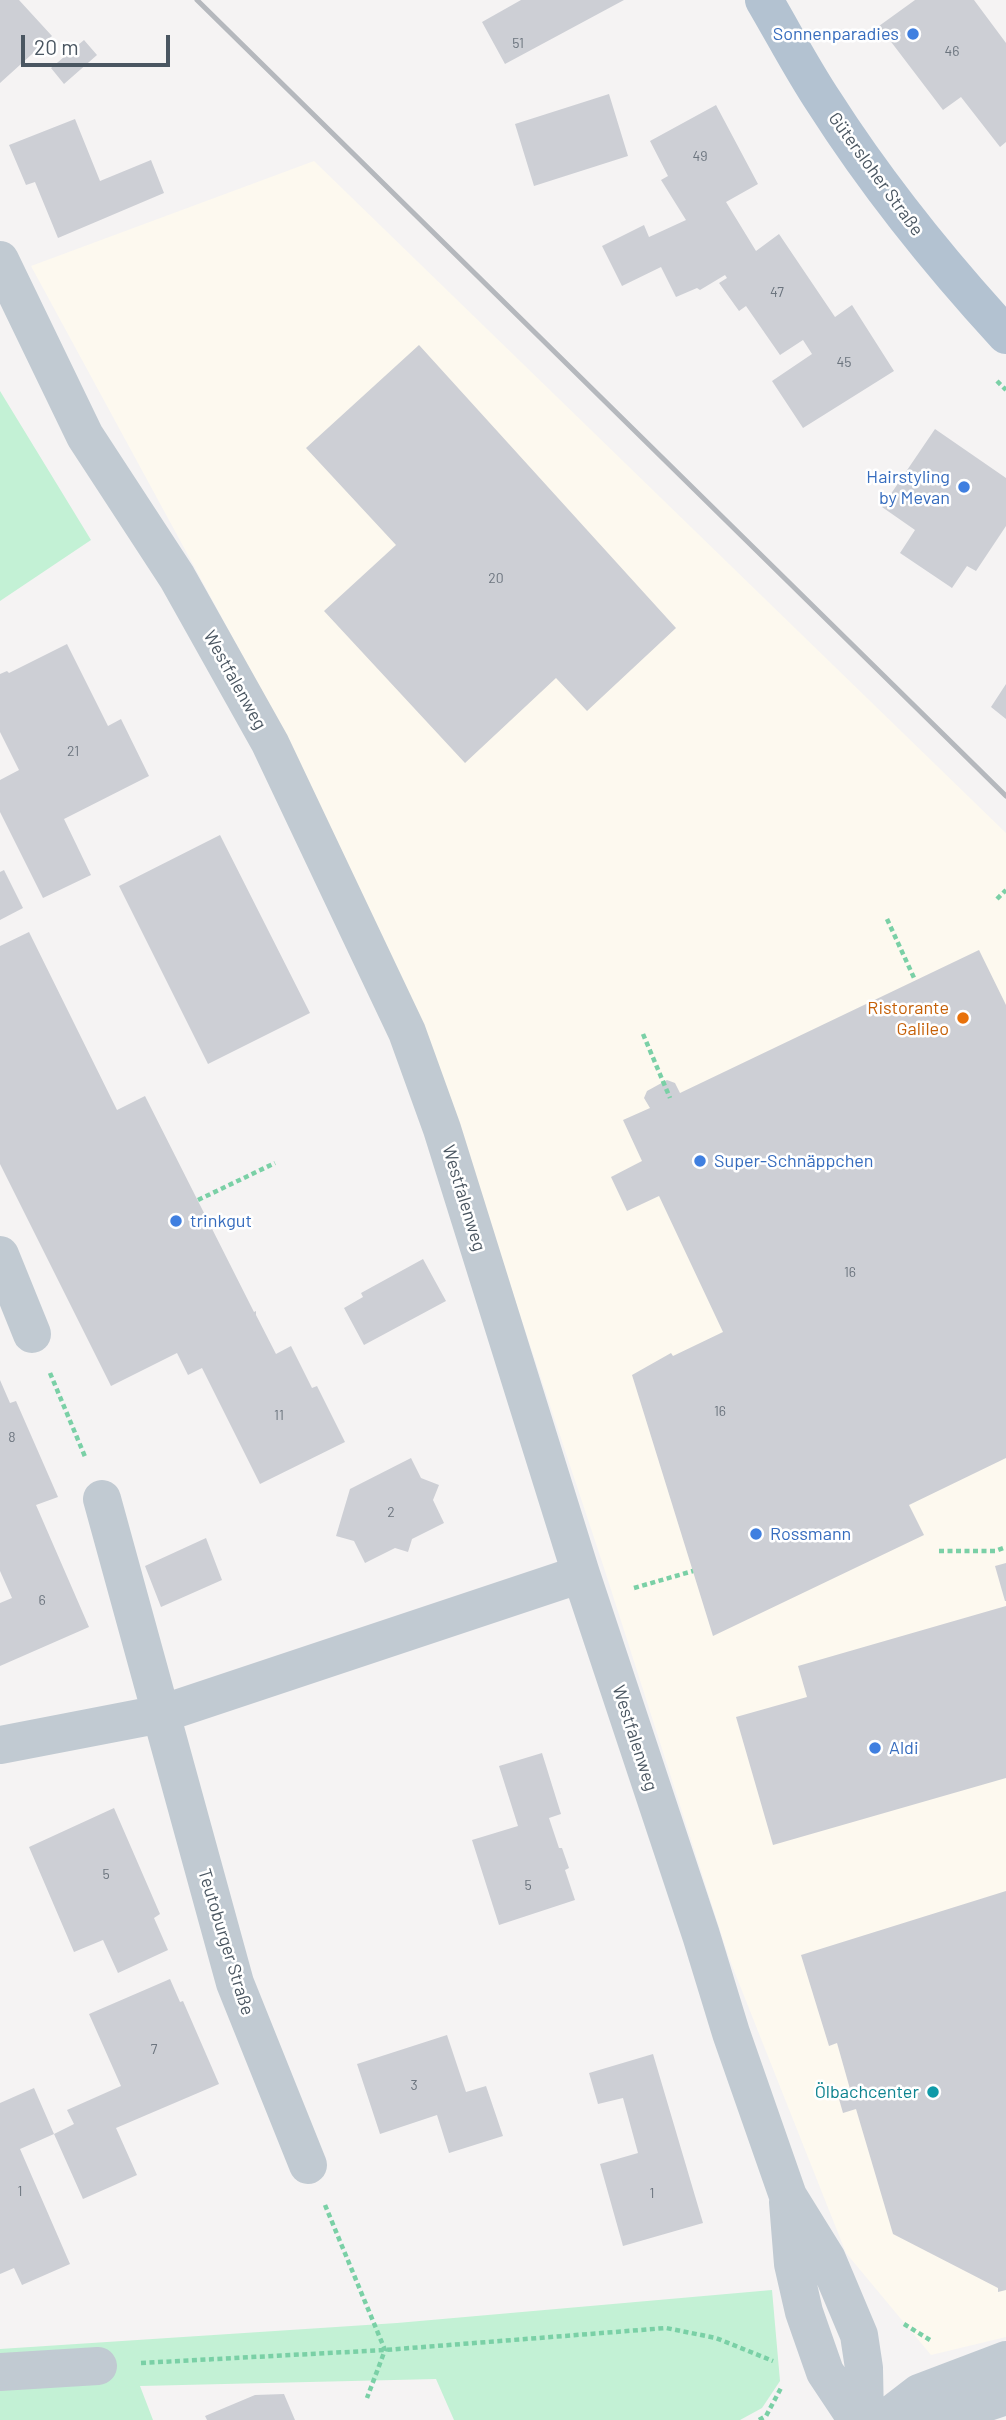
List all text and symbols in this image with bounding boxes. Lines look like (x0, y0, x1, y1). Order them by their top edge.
scale bar (24, 21, 173, 65)
place label: Sonnenparadies (773, 23, 899, 45)
marker: Sonnenparadies (905, 26, 921, 42)
text: 20 m (34, 34, 79, 59)
house number: 51 (512, 35, 524, 51)
house number: 46 (945, 43, 959, 59)
street label: Gütersloher Straße (824, 108, 928, 240)
house number: 49 (692, 148, 708, 164)
house number: 47 (770, 284, 784, 300)
house number: 45 (837, 354, 851, 370)
place label: Hairstyling by Mevan (866, 466, 950, 508)
marker: Hairstyling by Mevan (956, 479, 972, 495)
house number: 20 (488, 570, 504, 586)
street label: Westfalenweg (199, 627, 271, 733)
house number: 21 (67, 743, 79, 759)
place label: Ristorante Galileo (867, 997, 949, 1040)
marker: Ristorante Galileo (955, 1010, 971, 1026)
street label: Westfalenweg (438, 1142, 490, 1254)
place label: Super-Schnäppchen (714, 1150, 874, 1172)
marker: Super-Schnäppchen (692, 1153, 708, 1169)
place label: trinkgut (190, 1210, 252, 1232)
marker: trinkgut (168, 1213, 184, 1229)
house number: 16 (844, 1264, 856, 1280)
house number: 16 (714, 1403, 726, 1419)
house number: 11 (274, 1407, 284, 1423)
house number: 8 (8, 1429, 16, 1445)
house number: 2 (387, 1504, 395, 1520)
place label: Rossmann (770, 1523, 851, 1545)
marker: Rossmann (748, 1526, 764, 1542)
house number: 6 (38, 1592, 46, 1608)
street label: Westfalenweg (608, 1682, 662, 1794)
place label: Aldi (889, 1737, 918, 1759)
marker: Aldi (867, 1740, 883, 1756)
house number: 5 (102, 1866, 110, 1882)
street label: Teutoburger Straße (193, 1866, 259, 2018)
house number: 5 (524, 1877, 532, 1893)
house number: 7 (151, 2041, 157, 2057)
house number: 3 (410, 2077, 418, 2093)
place label: Ölbachcenter (815, 2081, 919, 2103)
marker: Ölbachcenter (925, 2084, 941, 2100)
house number: 1 (18, 2183, 22, 2199)
house number: 1 (650, 2185, 654, 2201)

